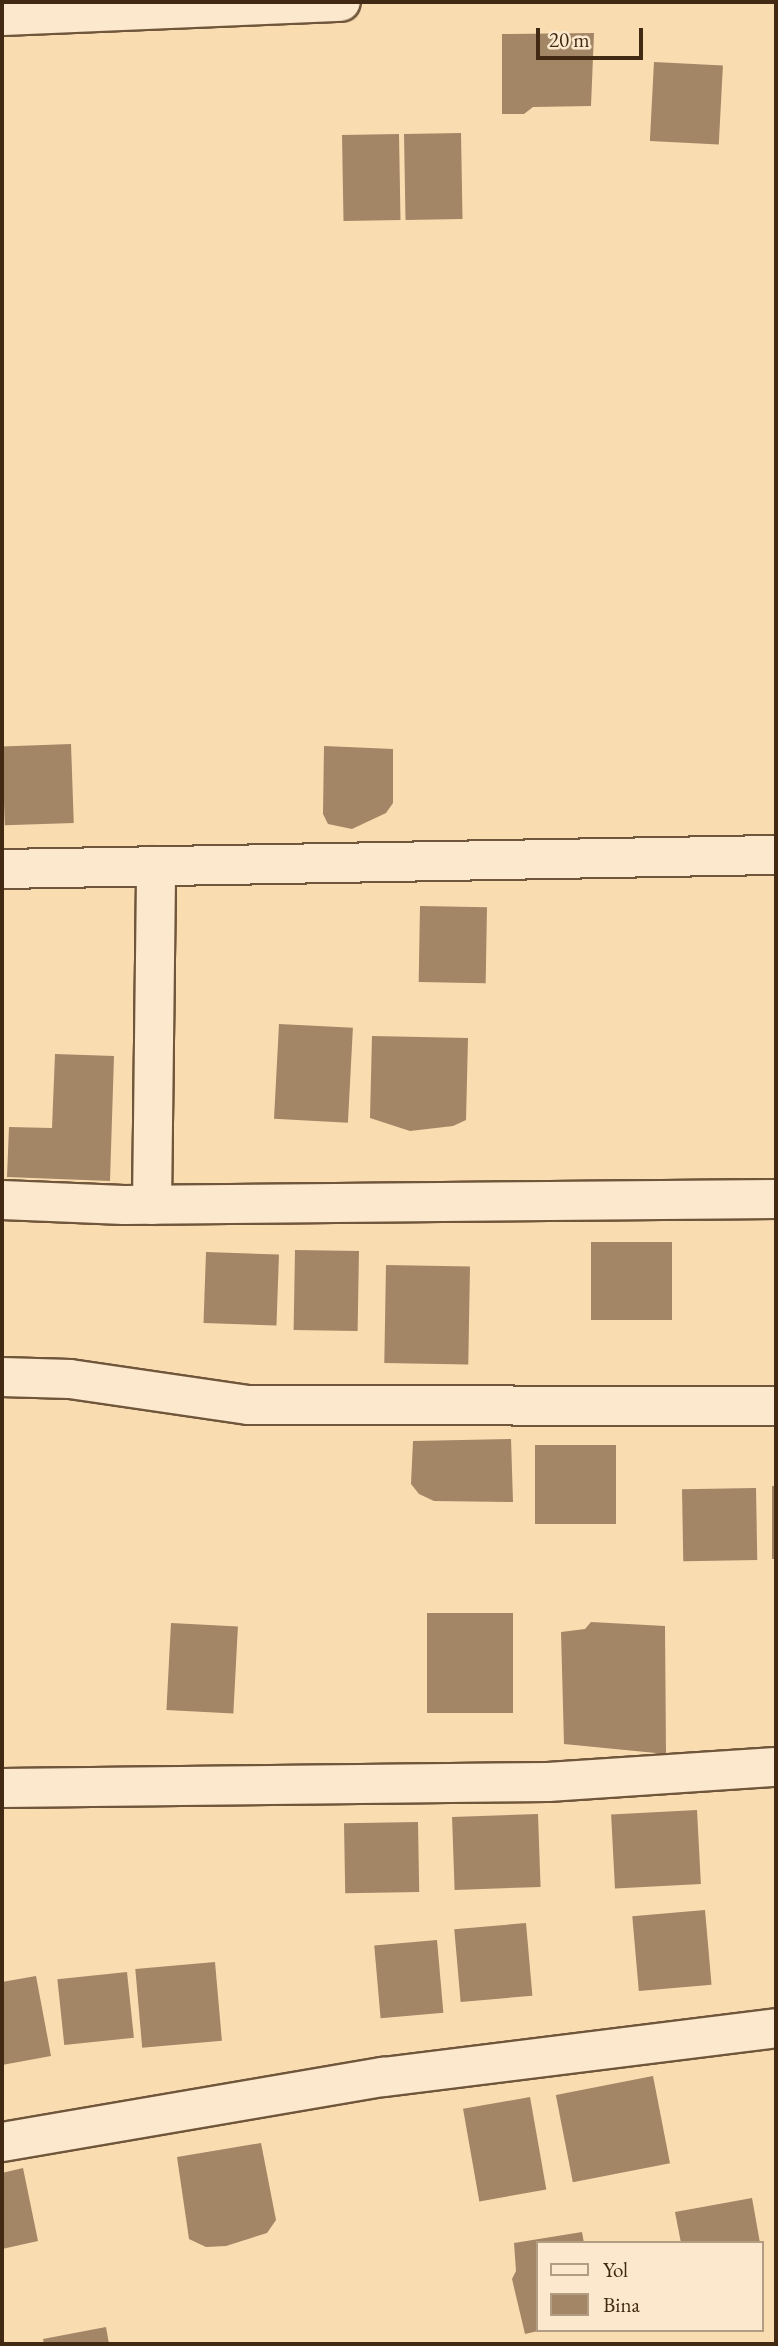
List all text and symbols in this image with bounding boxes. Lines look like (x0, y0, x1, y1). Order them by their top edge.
scale bar (540, 14, 647, 58)
text: 20 m (549, 26, 590, 53)
legend (536, 2241, 764, 2332)
text: Yol (603, 2256, 628, 2283)
text: Bina (603, 2291, 640, 2318)

